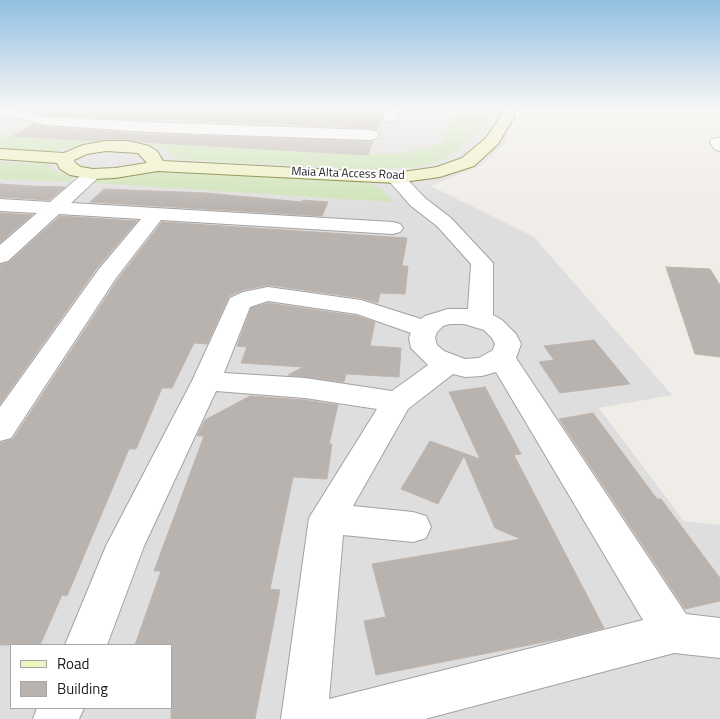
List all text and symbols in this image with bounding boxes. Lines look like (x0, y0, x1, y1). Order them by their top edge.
street label: Maia Alta Access Road (291, 165, 405, 183)
legend (10, 644, 172, 709)
text: Road (57, 652, 89, 675)
text: Building (57, 677, 108, 700)

